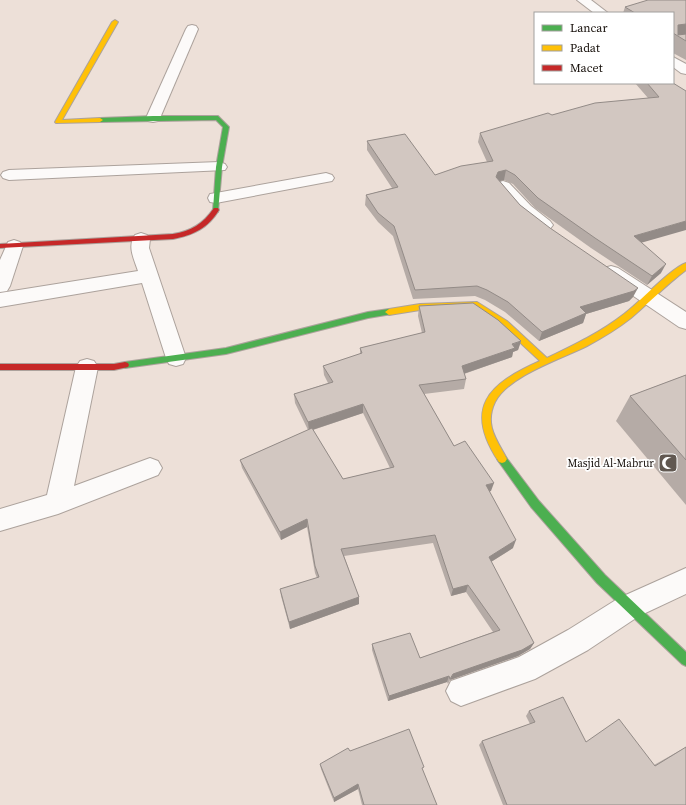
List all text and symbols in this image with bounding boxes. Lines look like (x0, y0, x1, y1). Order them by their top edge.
legend (534, 12, 674, 84)
text: Lancar (570, 20, 607, 36)
text: Padat (570, 40, 600, 56)
text: Macet (570, 60, 603, 76)
mosque icon: Masjid Al-Mabrur (657, 452, 679, 474)
place label: Masjid Al-Mabrur (568, 456, 654, 471)

